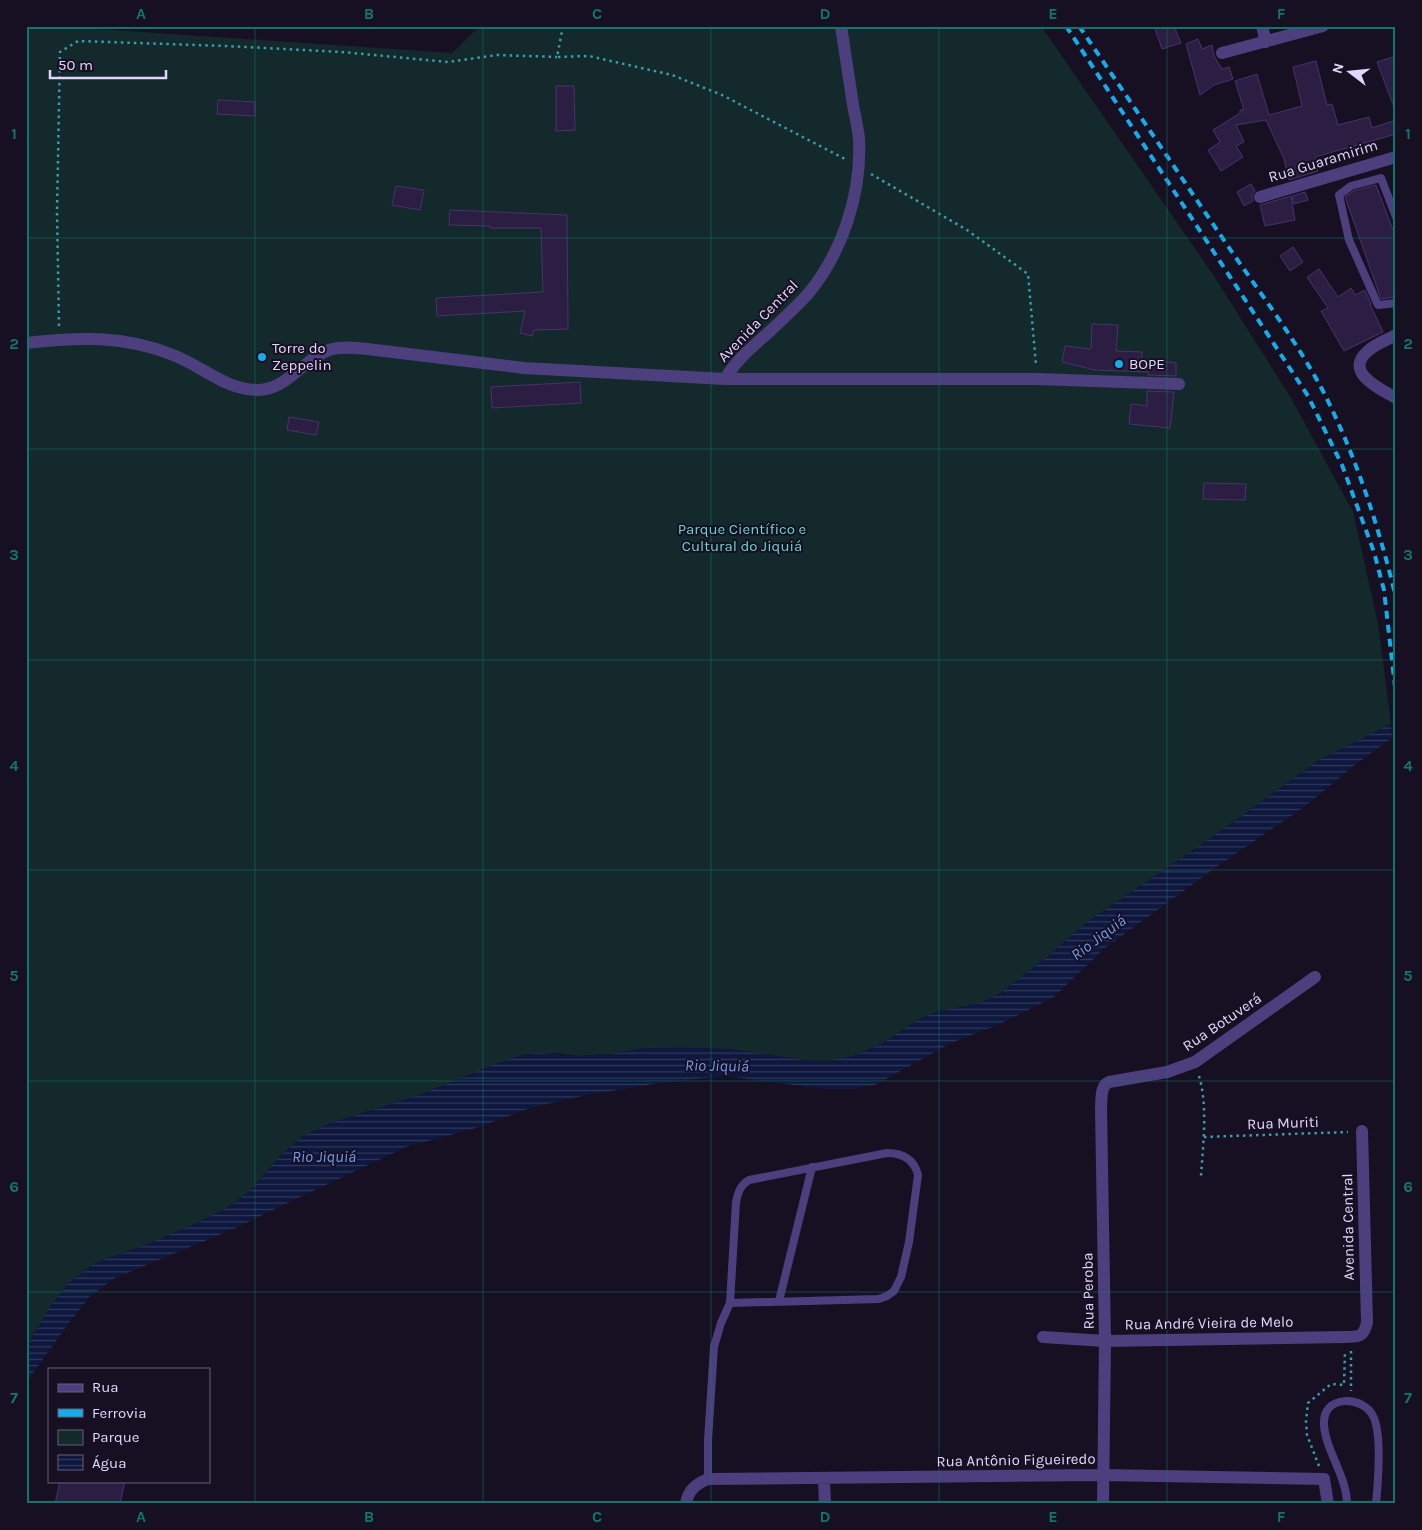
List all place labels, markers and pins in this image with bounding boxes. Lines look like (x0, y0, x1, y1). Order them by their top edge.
place label: Torre do Zeppelin (272, 339, 332, 374)
marker: Torre do Zeppelin (256, 351, 268, 363)
place label: BOPE (1129, 355, 1165, 373)
marker: BOPE (1113, 358, 1125, 370)

